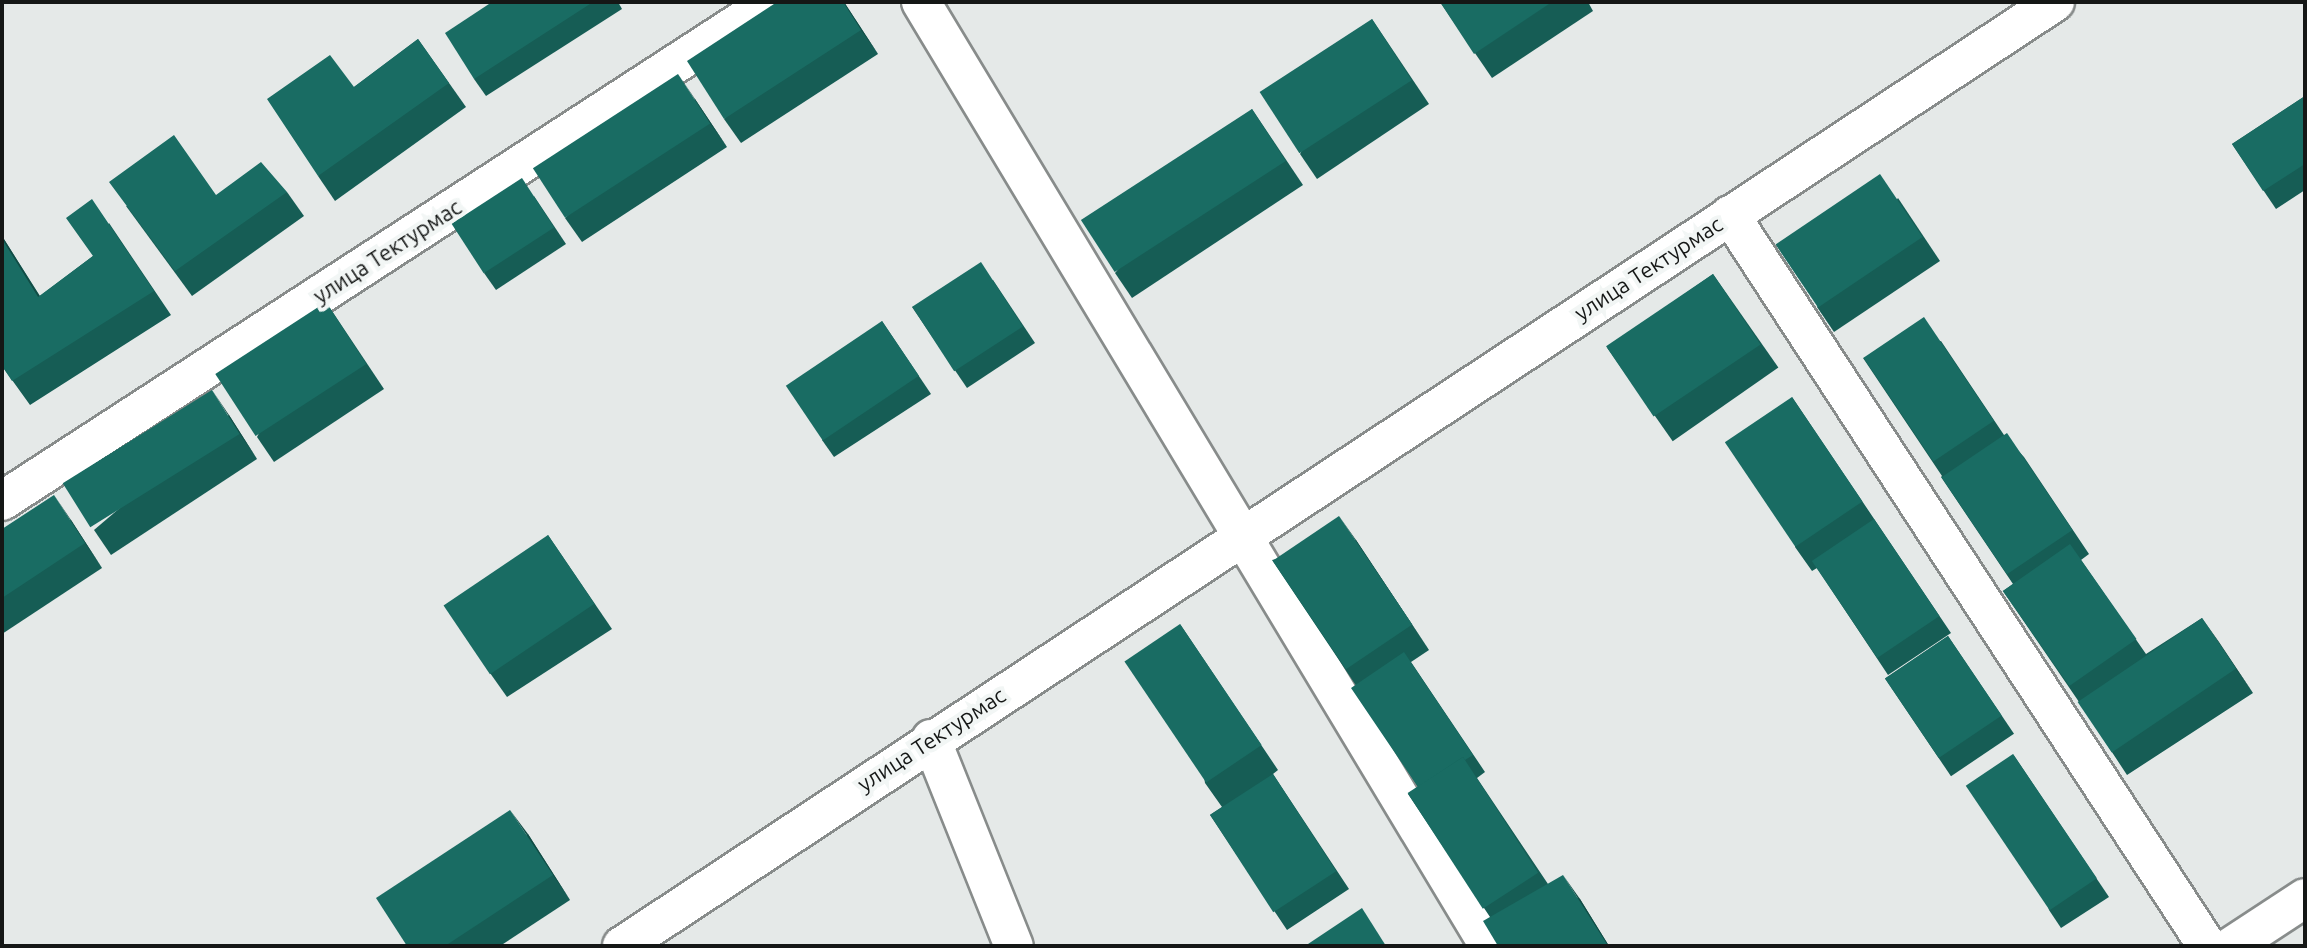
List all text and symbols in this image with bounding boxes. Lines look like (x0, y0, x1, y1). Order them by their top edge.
street label: улица Тектурмас (308, 193, 466, 309)
street label: улица Тектурмас (1569, 210, 1727, 326)
street label: улица Тектурмас (852, 681, 1010, 797)

